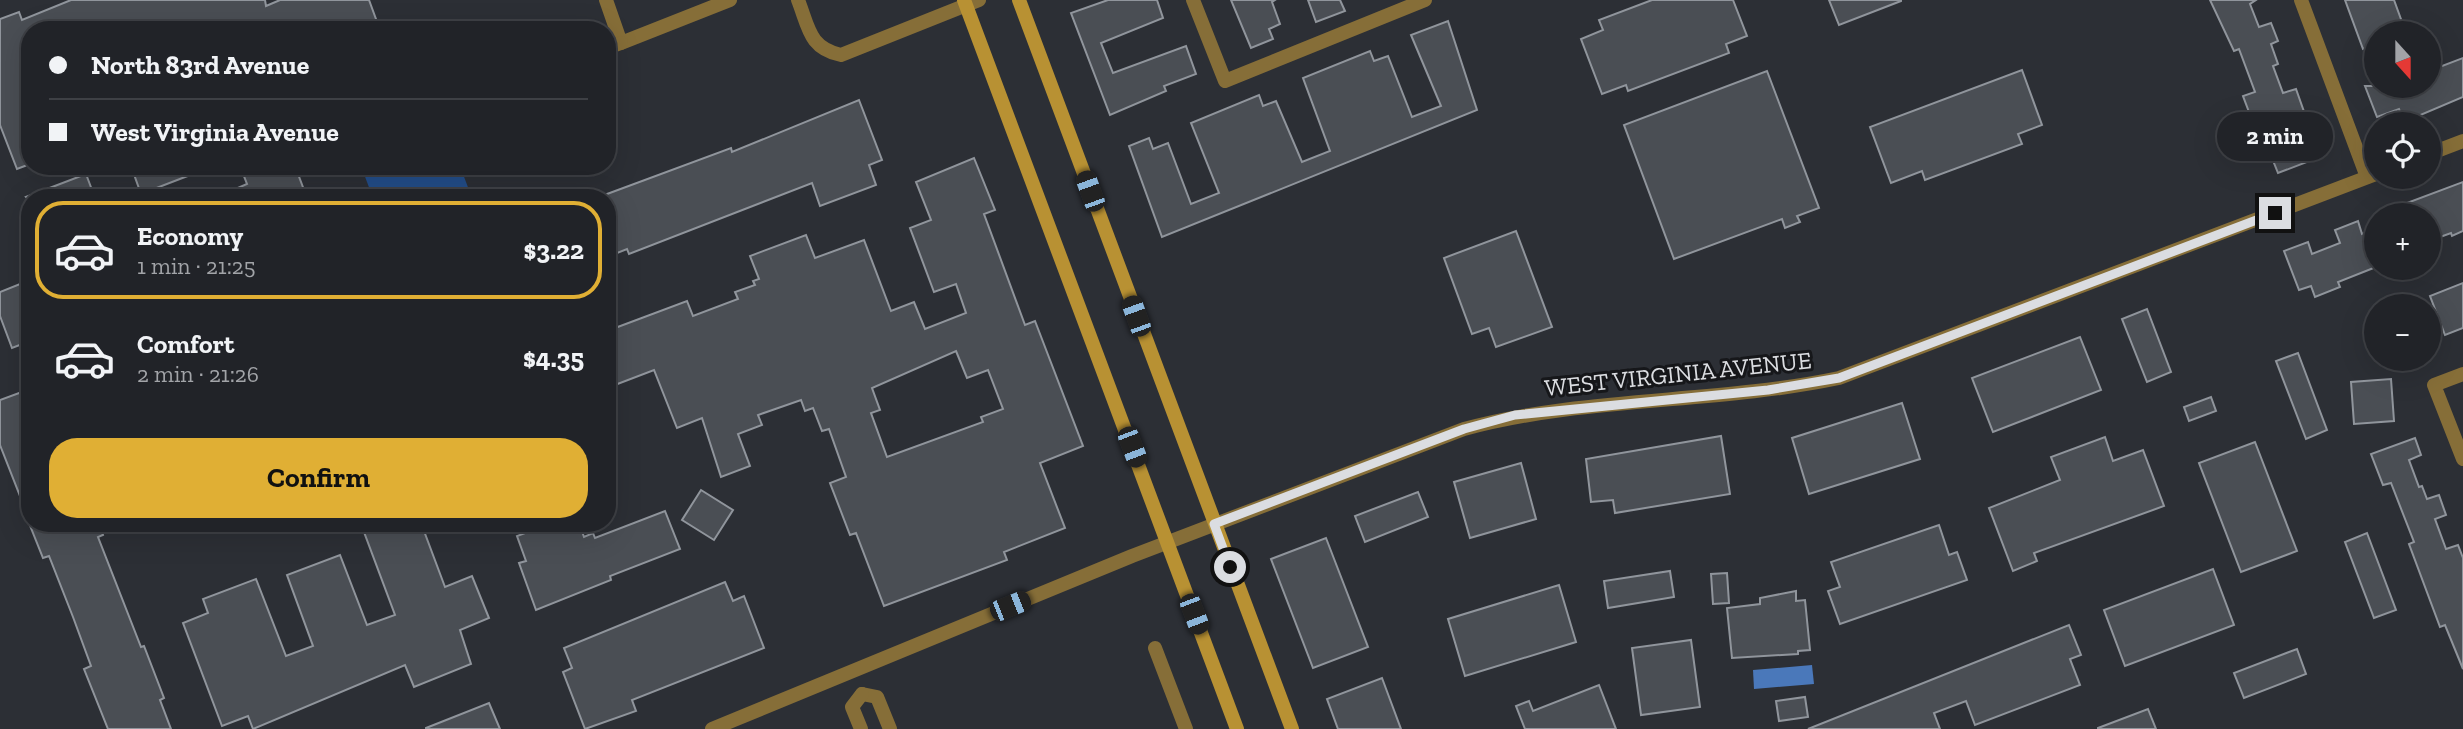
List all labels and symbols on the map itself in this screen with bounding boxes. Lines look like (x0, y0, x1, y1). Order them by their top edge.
north arrow (2364, 21, 2441, 98)
callout: 2 min (2217, 111, 2333, 160)
car (1073, 168, 1108, 214)
route end (2259, 197, 2291, 229)
car (1119, 293, 1154, 339)
street label: WEST VIRGINIA AVENUE (1543, 345, 1813, 402)
car (1115, 424, 1150, 470)
route start (1214, 551, 1246, 583)
car (987, 588, 1034, 624)
car (1177, 591, 1212, 637)

